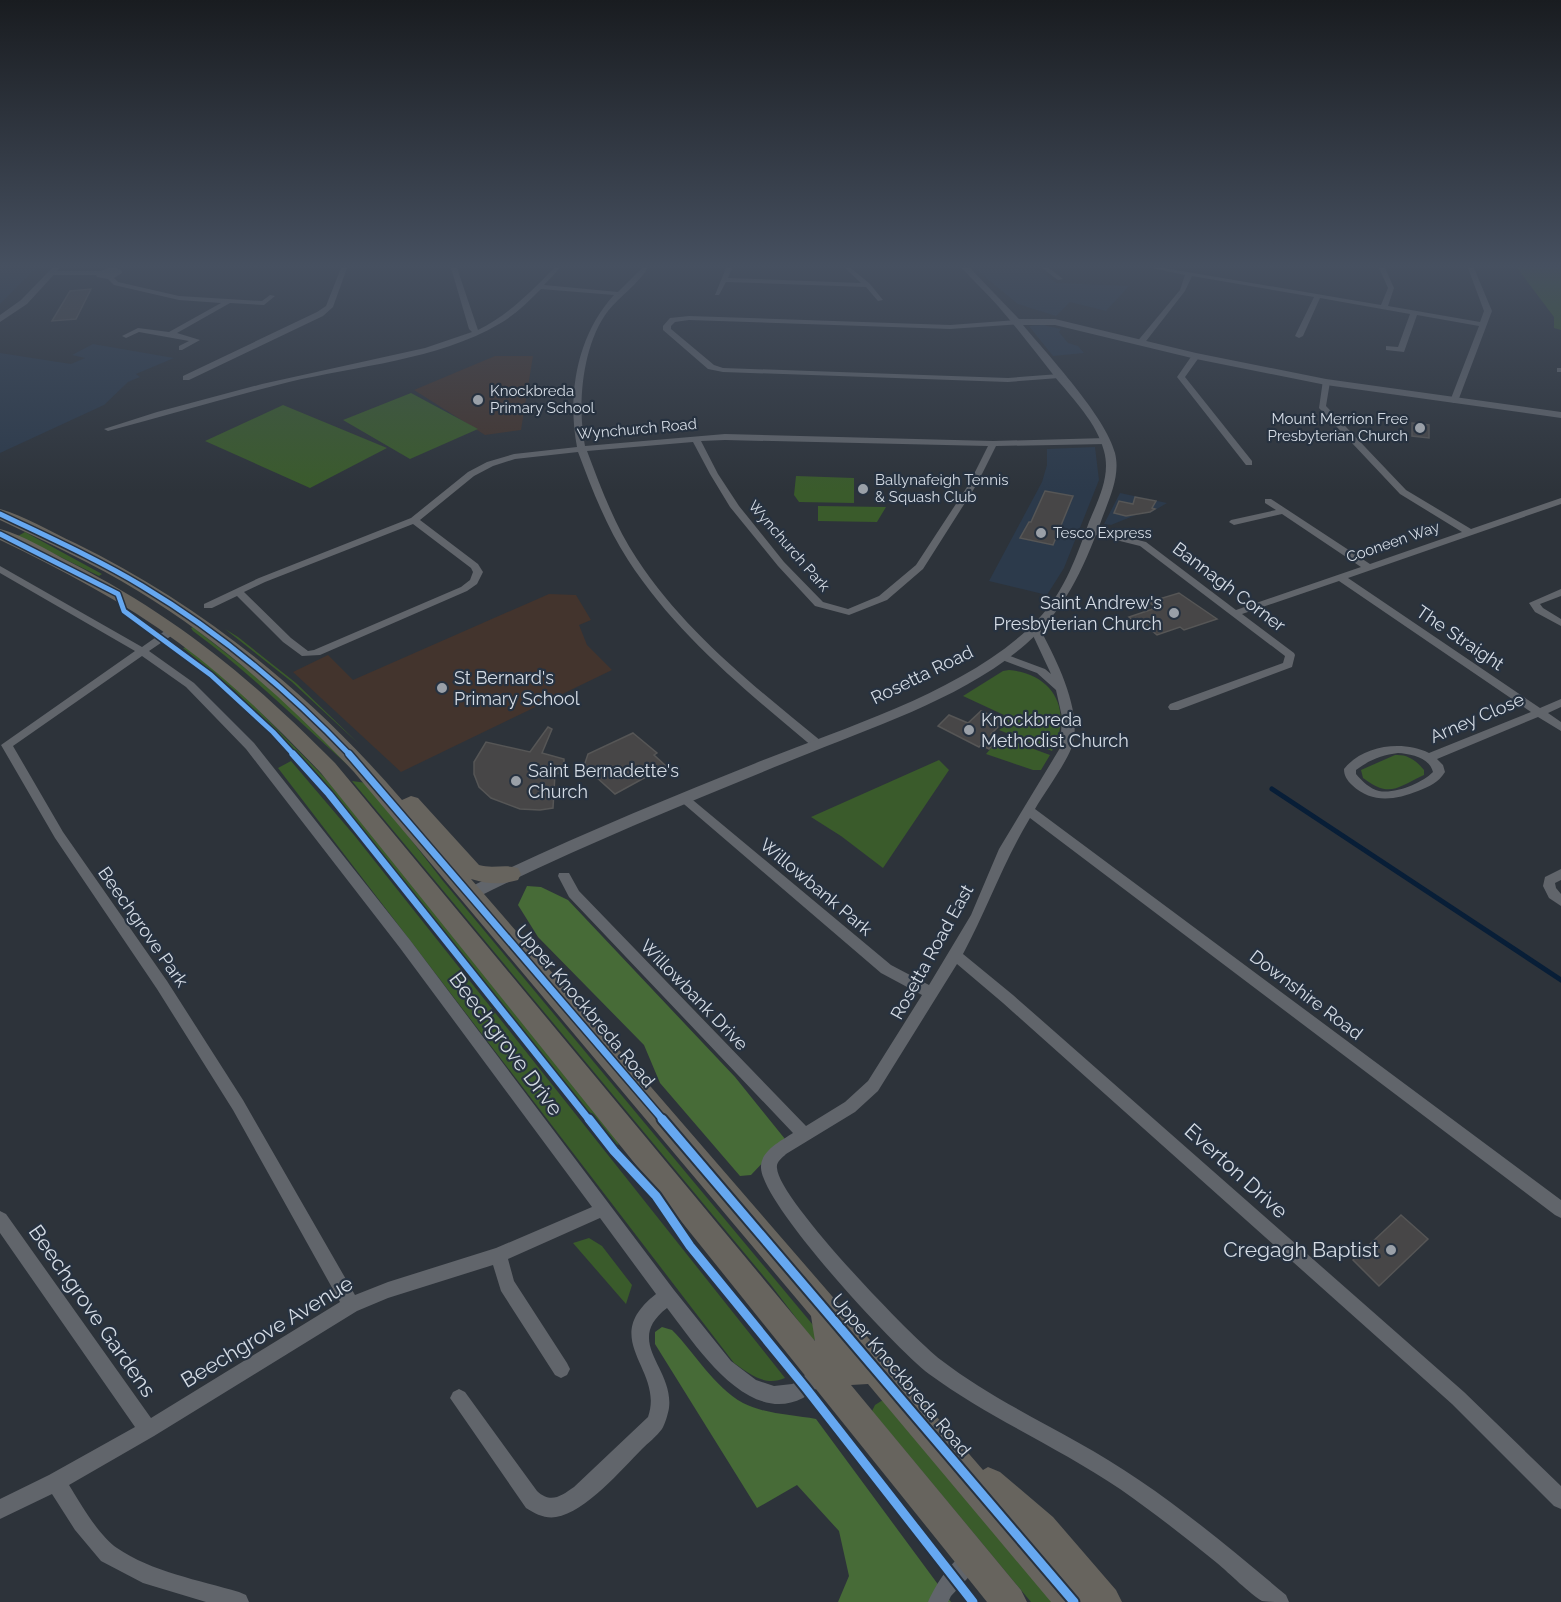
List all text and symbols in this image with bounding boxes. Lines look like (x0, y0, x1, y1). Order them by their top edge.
place label: Knockbreda Primary School (490, 382, 596, 417)
marker: Knockbreda Primary School (471, 393, 485, 407)
place label: Mount Merrion Free Presbyterian Church (1268, 410, 1408, 445)
street label: Wynchurch Road (576, 415, 698, 443)
marker: Mount Merrion Free Presbyterian Church (1413, 421, 1427, 435)
place label: Ballynafeigh Tennis & Squash Club (875, 471, 1009, 506)
marker: Ballynafeigh Tennis & Squash Club (856, 482, 870, 496)
street label: Wynchurch Park (745, 497, 833, 595)
street label: Cooneen Way (1344, 518, 1442, 566)
place label: Tesco Express (1053, 524, 1152, 542)
marker: Tesco Express (1034, 526, 1048, 540)
street label: Bannagh Corner (1169, 537, 1290, 636)
place label: Saint Andrew's Presbyterian Church (993, 592, 1162, 634)
street label: The Straight (1413, 601, 1508, 675)
marker: Saint Andrew's Presbyterian Church (1167, 606, 1181, 620)
street label: Rosetta Road (867, 641, 976, 708)
place label: St Bernard's Primary School (454, 667, 580, 709)
marker: St Bernard's Primary School (435, 681, 449, 695)
street label: Arney Close (1427, 688, 1527, 747)
place label: Knockbreda Methodist Church (981, 709, 1129, 751)
marker: Knockbreda Methodist Church (962, 723, 976, 737)
place label: Saint Bernadette's Church (528, 760, 679, 802)
marker: Saint Bernadette's Church (509, 774, 523, 788)
street label: Willowbank Park (756, 834, 877, 940)
street label: Beechgrove Park (94, 862, 193, 991)
street label: Rosetta Road East (886, 881, 977, 1023)
street label: Upper Knockbreda Road (511, 920, 659, 1091)
street label: Willowbank Drive (636, 935, 753, 1055)
street label: Downshire Road (1246, 945, 1367, 1044)
street label: Beechgrove Drive (444, 967, 568, 1120)
street label: Everton Drive (1180, 1118, 1293, 1223)
street label: Beechgrove Gardens (24, 1220, 161, 1402)
place label: Cregagh Baptist (1223, 1237, 1379, 1262)
marker: Cregagh Baptist (1384, 1243, 1398, 1257)
street label: Beechgrove Avenue (176, 1270, 357, 1393)
street label: Upper Knockbreda Road (827, 1289, 975, 1460)

